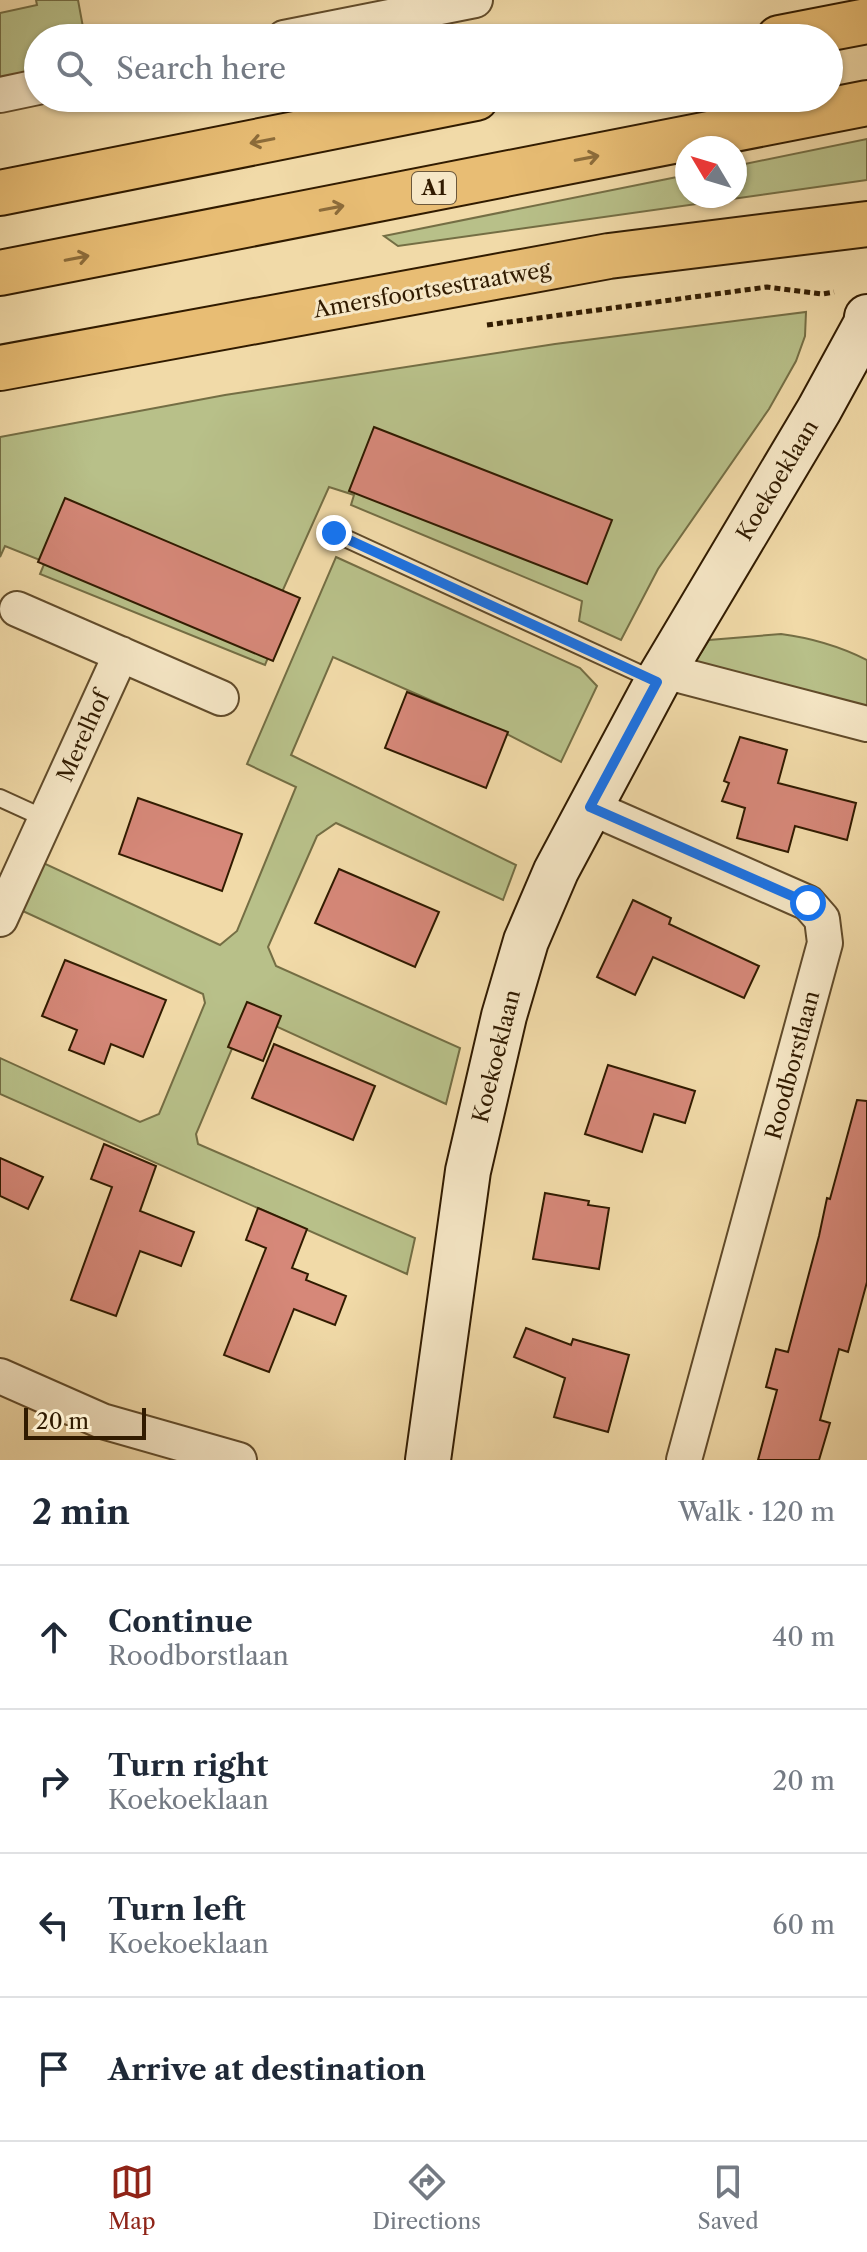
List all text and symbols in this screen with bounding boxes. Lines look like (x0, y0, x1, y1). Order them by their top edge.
search box (24, 24, 843, 112)
icon: search (52, 46, 96, 90)
text: Search here (116, 50, 286, 87)
one-way arrow (250, 134, 276, 149)
north arrow (675, 136, 747, 208)
one-way arrow (574, 150, 599, 165)
road number: A1 (412, 172, 456, 204)
one-way arrow (318, 200, 344, 215)
one-way arrow (63, 250, 89, 265)
street label: Amersfoortsestraatweg (310, 255, 553, 324)
street label: Koekoeklaan (731, 415, 824, 546)
route end (316, 515, 352, 551)
street label: Merelhof (51, 684, 117, 786)
route start (790, 885, 826, 921)
street label: Koekoeklaan (467, 987, 526, 1125)
street label: Roodborstlaan (760, 988, 825, 1143)
scale bar (24, 1404, 146, 1440)
text: 20 m (36, 1408, 89, 1435)
text: 2 min (32, 1491, 130, 1533)
text: Walk · 120 m (678, 1496, 835, 1528)
text: Continue (108, 1603, 253, 1640)
icon: ahead (32, 1615, 76, 1659)
text: 40 m (772, 1621, 835, 1653)
text: Roodborstlaan (108, 1640, 289, 1672)
text: Turn right (108, 1747, 268, 1784)
icon: right (32, 1759, 76, 1803)
text: 20 m (772, 1765, 835, 1797)
text: Koekoeklaan (108, 1784, 269, 1816)
text: Turn left (108, 1891, 245, 1928)
icon: left (32, 1903, 76, 1947)
text: 60 m (772, 1909, 835, 1941)
text: Koekoeklaan (108, 1928, 269, 1960)
icon: arrive (32, 2047, 76, 2091)
text: Arrive at destination (108, 2051, 426, 2088)
tab: Map (108, 2160, 156, 2235)
tab: Directions (372, 2160, 481, 2235)
tab: Saved (698, 2160, 759, 2235)

